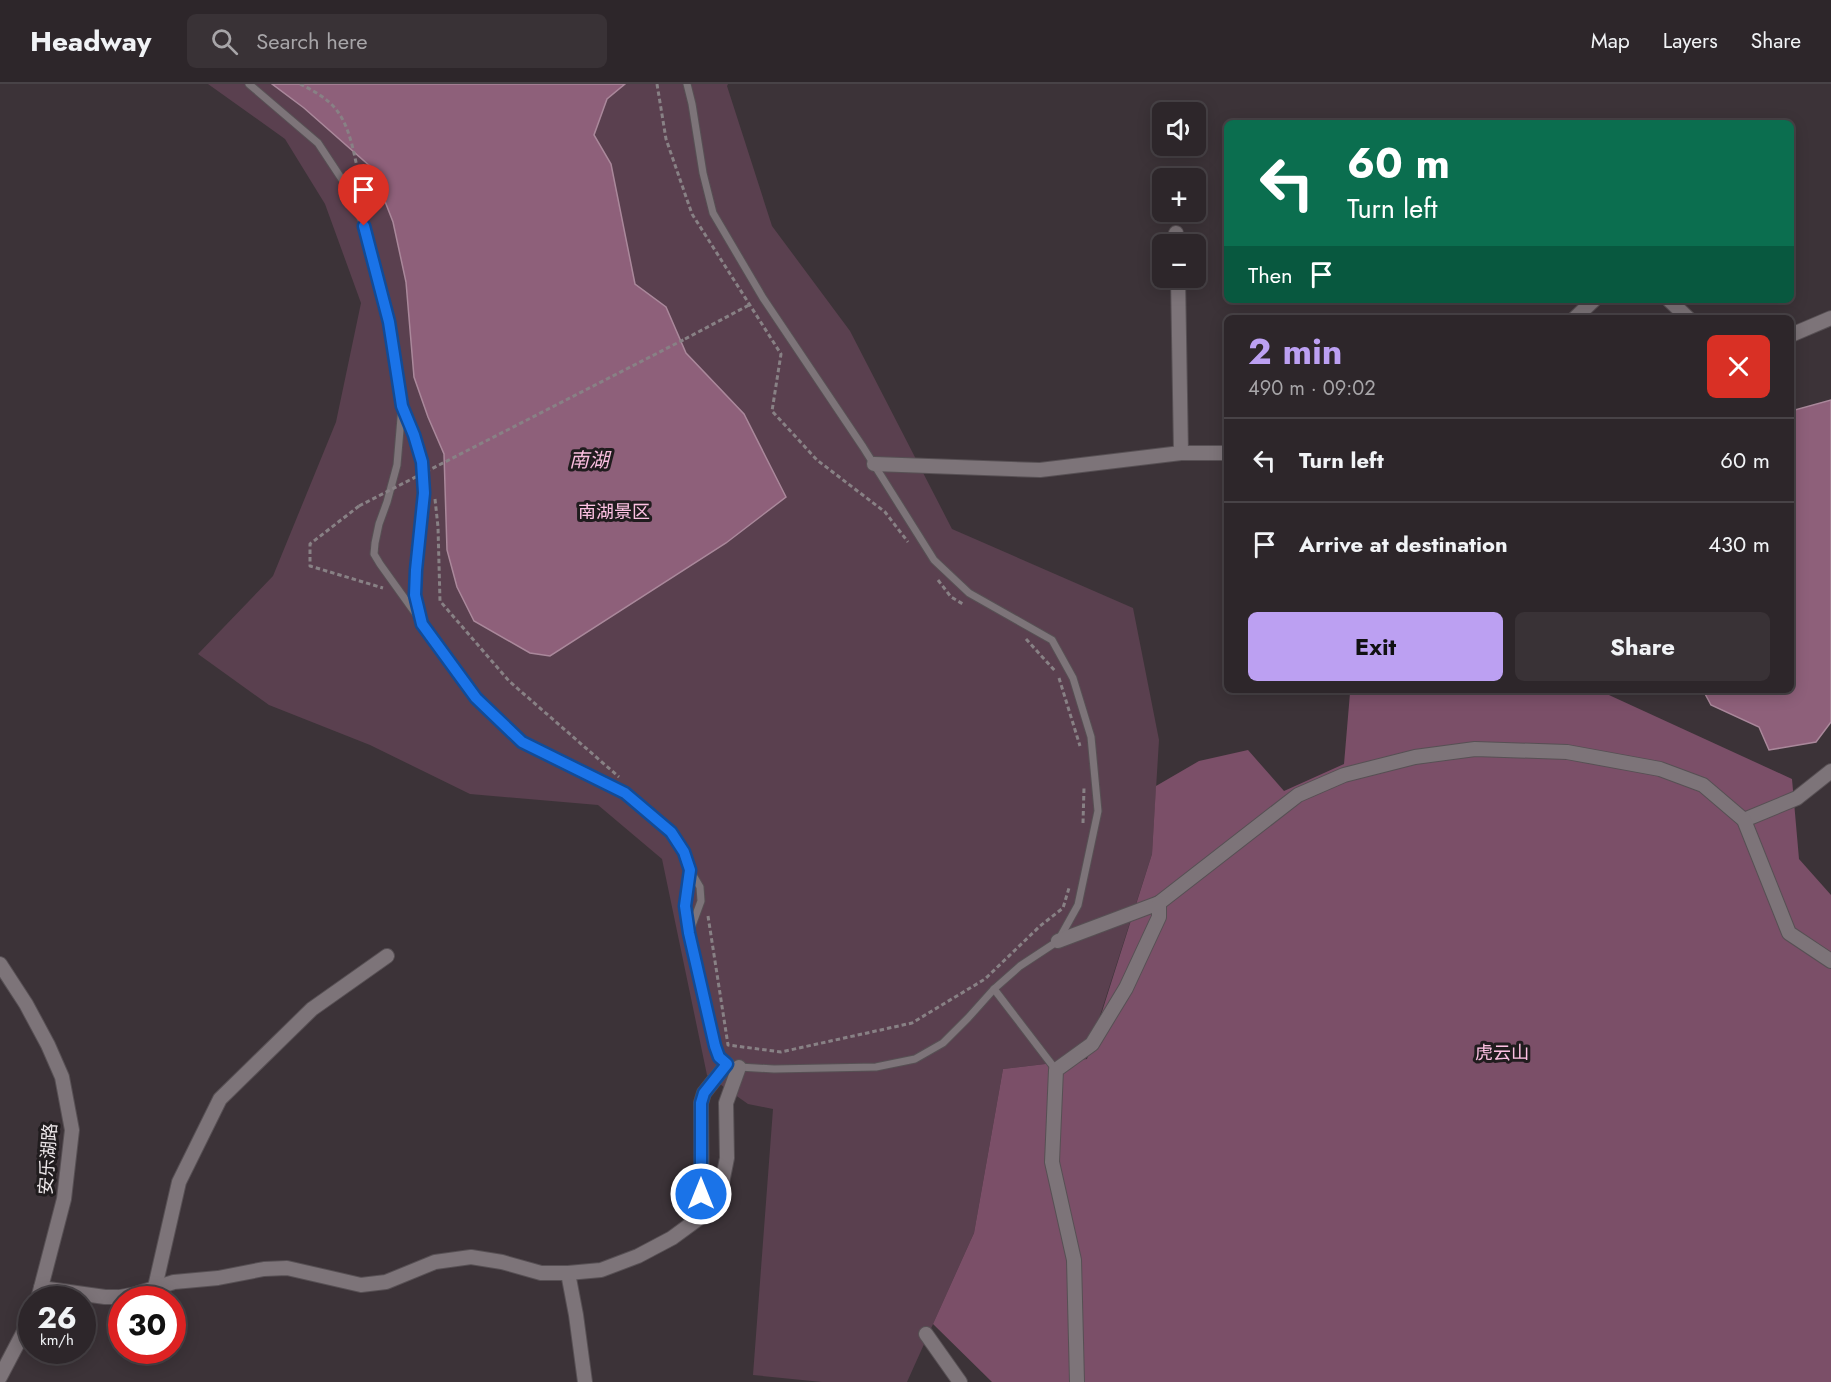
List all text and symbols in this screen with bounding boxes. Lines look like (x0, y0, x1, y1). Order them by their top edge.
search box (187, 14, 607, 68)
text: Headway (30, 21, 151, 62)
icon: search (208, 25, 241, 58)
text: Search here (256, 25, 368, 57)
text: Map (1591, 26, 1630, 56)
text: Layers (1663, 26, 1718, 56)
text: Share (1751, 26, 1801, 56)
map controls (1152, 102, 1206, 288)
button: sound (1152, 102, 1206, 156)
text: 60 m (1347, 133, 1450, 194)
icon: left (1248, 144, 1326, 222)
pin (338, 164, 389, 226)
button: + (1152, 168, 1206, 222)
icon: arrive (347, 173, 380, 206)
text: Turn left (1347, 189, 1437, 228)
button: − (1152, 234, 1206, 288)
icon: arrive (1305, 258, 1338, 291)
text: Then (1248, 259, 1293, 291)
text: 2 min (1248, 325, 1343, 377)
button: close (1707, 335, 1770, 398)
text: 490 m · 09:02 (1248, 374, 1376, 403)
icon: left (1248, 444, 1281, 477)
text: Turn left (1299, 444, 1384, 476)
text: 60 m (1720, 444, 1770, 476)
water label: 南湖 (569, 446, 612, 475)
park label: 南湖景区 (578, 499, 650, 525)
icon: arrive (1248, 528, 1281, 561)
text: Arrive at destination (1299, 528, 1508, 560)
text: 430 m (1708, 528, 1770, 560)
button: Exit (1248, 612, 1503, 681)
button: Share (1515, 612, 1770, 681)
park label: 虎云山 (1475, 1040, 1529, 1066)
street label: 安乐湖路 (33, 1122, 63, 1196)
position arrow (669, 1162, 733, 1226)
speed limit sign: 30 (108, 1286, 186, 1364)
text: 26 (37, 1296, 77, 1339)
text: km/h (40, 1329, 74, 1351)

